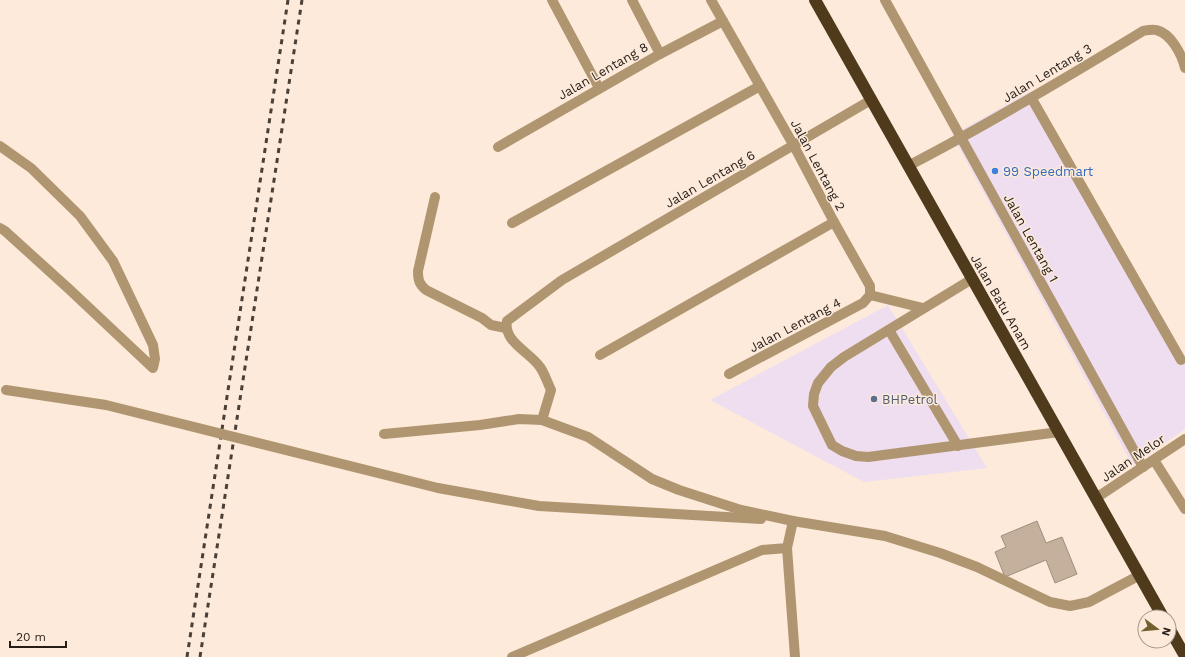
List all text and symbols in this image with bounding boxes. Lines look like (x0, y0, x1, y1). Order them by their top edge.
street label: Jalan Lentang 8 (555, 39, 651, 103)
street label: Jalan Lentang 3 (1000, 41, 1094, 105)
street label: Jalan Lentang 2 (788, 117, 848, 213)
street label: Jalan Lentang 6 (662, 147, 758, 211)
place label: 99 Speedmart (1003, 164, 1094, 179)
marker: 99 Speedmart (990, 166, 1000, 176)
street label: Jalan Lentang 1 (1001, 191, 1061, 285)
street label: Jalan Batu Anam (968, 252, 1034, 352)
street label: Jalan Lentang 4 (747, 295, 843, 355)
place label: BHPetrol (882, 392, 937, 407)
marker: BHPetrol (869, 394, 879, 404)
street label: Jalan Melor (1098, 431, 1168, 485)
north arrow (1137, 609, 1177, 649)
scale bar (10, 623, 66, 649)
text: N (1159, 626, 1174, 637)
text: 20 m (16, 630, 46, 644)

